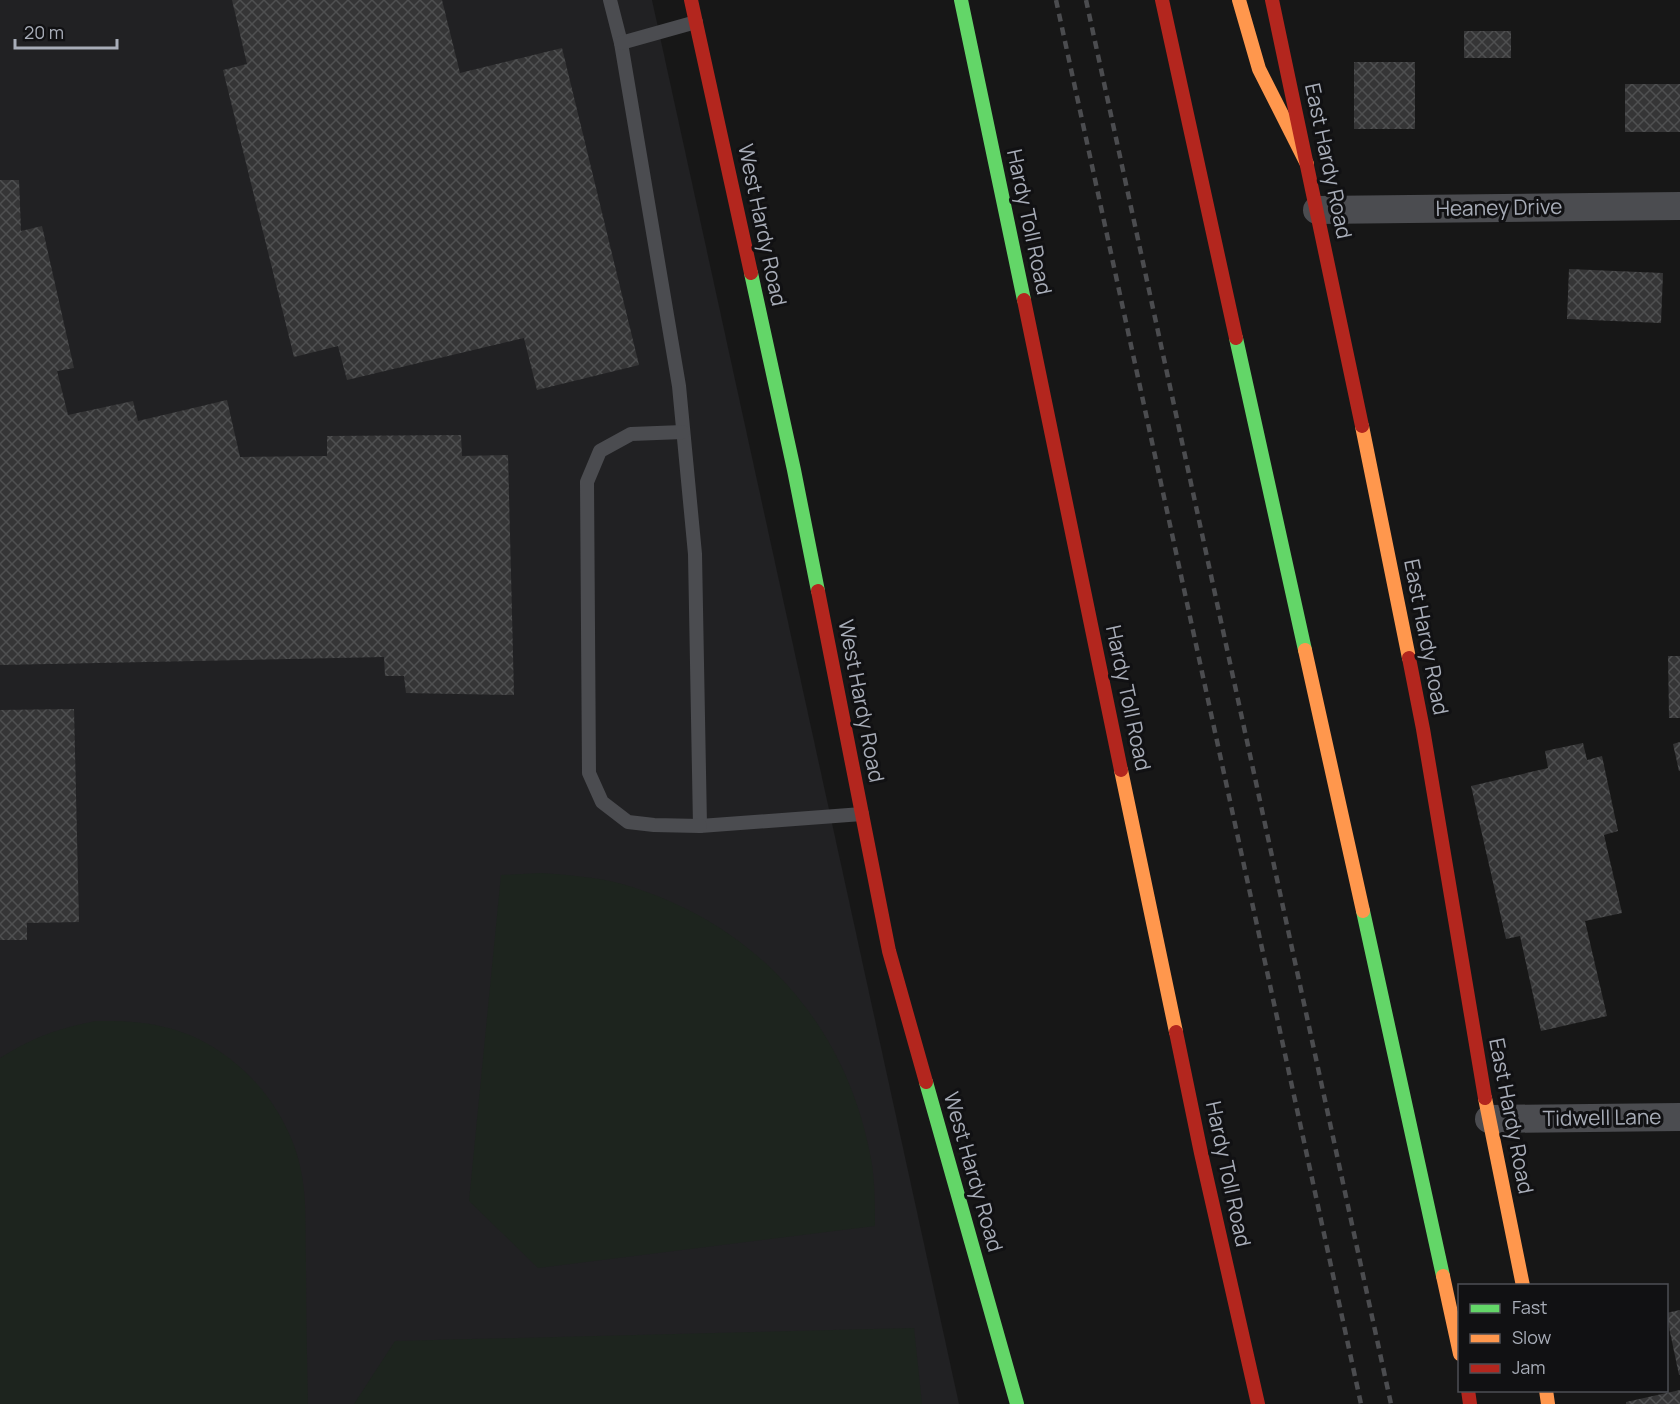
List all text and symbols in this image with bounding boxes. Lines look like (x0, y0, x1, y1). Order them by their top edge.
scale bar (15, 12, 117, 50)
text: 20 m (24, 20, 64, 44)
street label: East Hardy Road (1299, 81, 1359, 241)
street label: West Hardy Road (732, 141, 794, 308)
street label: Hardy Toll Road (1001, 146, 1059, 297)
street label: Heaney Drive (1435, 192, 1563, 222)
street label: East Hardy Road (1398, 557, 1456, 717)
street label: West Hardy Road (832, 617, 891, 785)
street label: Hardy Toll Road (1100, 622, 1158, 773)
street label: East Hardy Road (1483, 1036, 1541, 1196)
street label: West Hardy Road (938, 1088, 1010, 1255)
street label: Hardy Toll Road (1200, 1098, 1258, 1249)
street label: Tidwell Lane (1542, 1102, 1662, 1132)
legend (1458, 1284, 1668, 1392)
text: Fast (1512, 1295, 1547, 1319)
text: Slow (1512, 1325, 1552, 1349)
text: Jam (1512, 1355, 1546, 1379)

